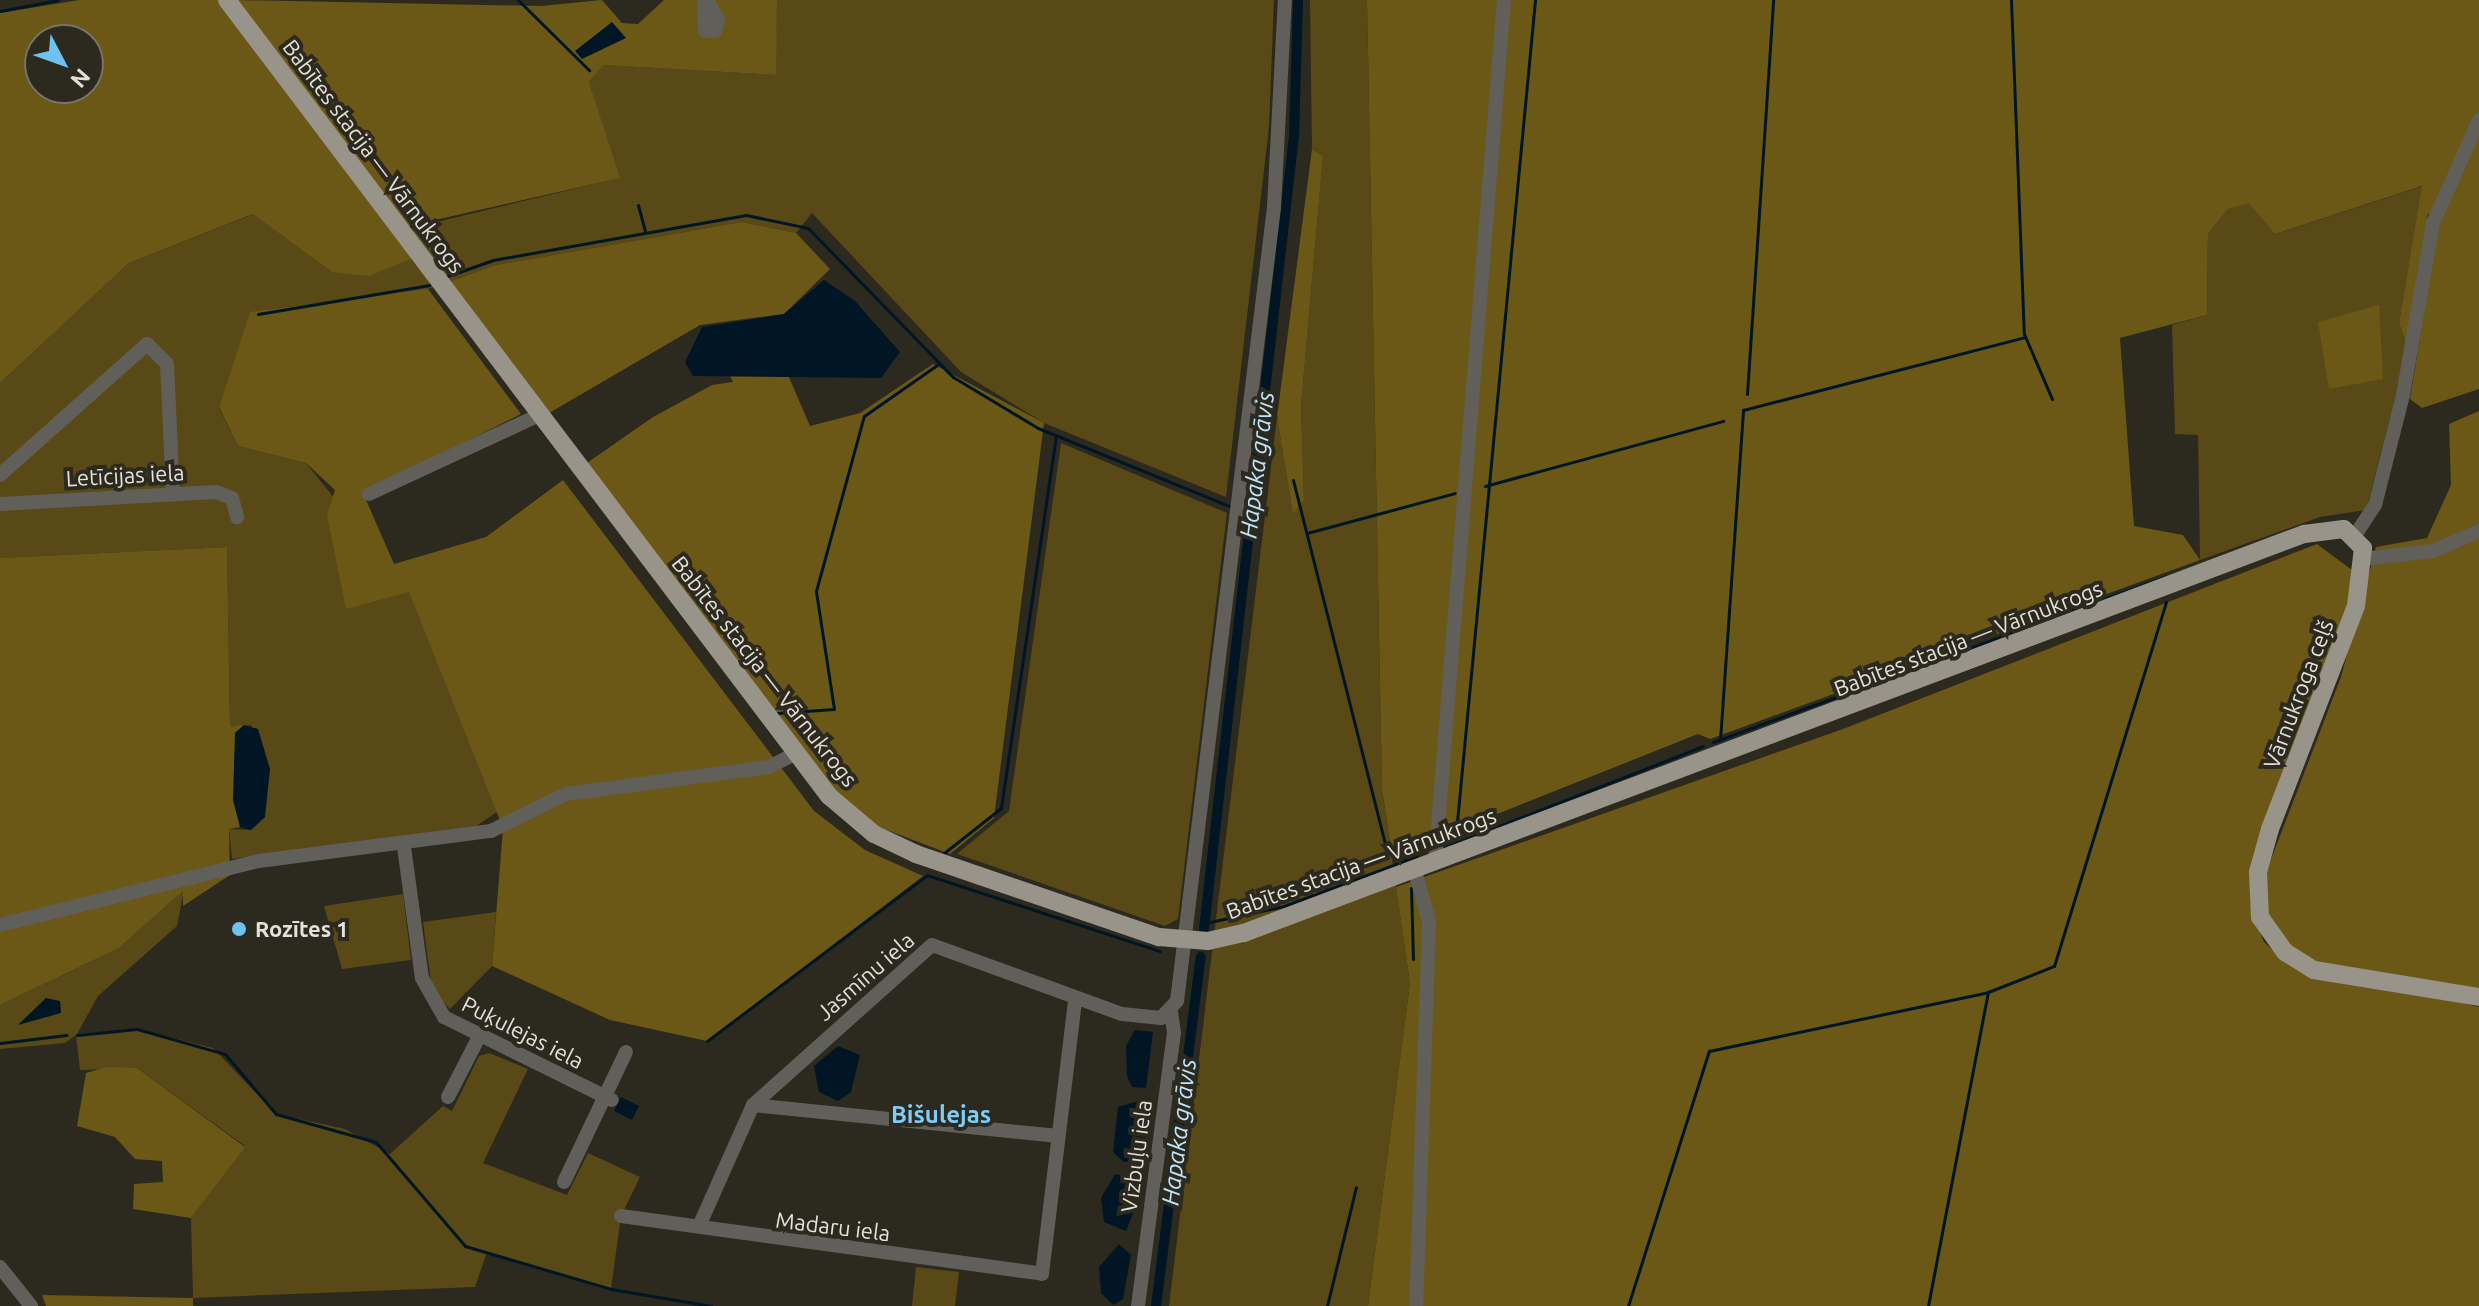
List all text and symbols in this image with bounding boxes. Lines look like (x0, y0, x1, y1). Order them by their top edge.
north arrow (24, 24, 104, 104)
street label: Babītes stacija — Vārnukrogs (278, 34, 470, 278)
text: N (66, 64, 96, 93)
water label: Hapaka grāvis (1234, 390, 1280, 540)
street label: Letīcijas iela (65, 459, 185, 491)
street label: Babītes stacija — Vārnukrogs (667, 550, 863, 792)
street label: Babītes stacija — Vārnukrogs (1830, 575, 2106, 701)
street label: Vārnukroga ceļš (2257, 616, 2339, 772)
street label: Babītes stacija — Vārnukrogs (1222, 802, 1500, 924)
place label: Rozītes 1 (255, 916, 349, 942)
marker: Rozītes 1 (230, 920, 248, 938)
street label: Jasmīnu iela (811, 926, 919, 1026)
street label: Puķulejas iela (458, 990, 588, 1074)
water label: Hapaka grāvis (1156, 1057, 1202, 1207)
street label: Vizbuļu iela (1115, 1098, 1157, 1214)
district label: Bišulejas (891, 1101, 991, 1129)
street label: Madaru iela (774, 1206, 892, 1246)

